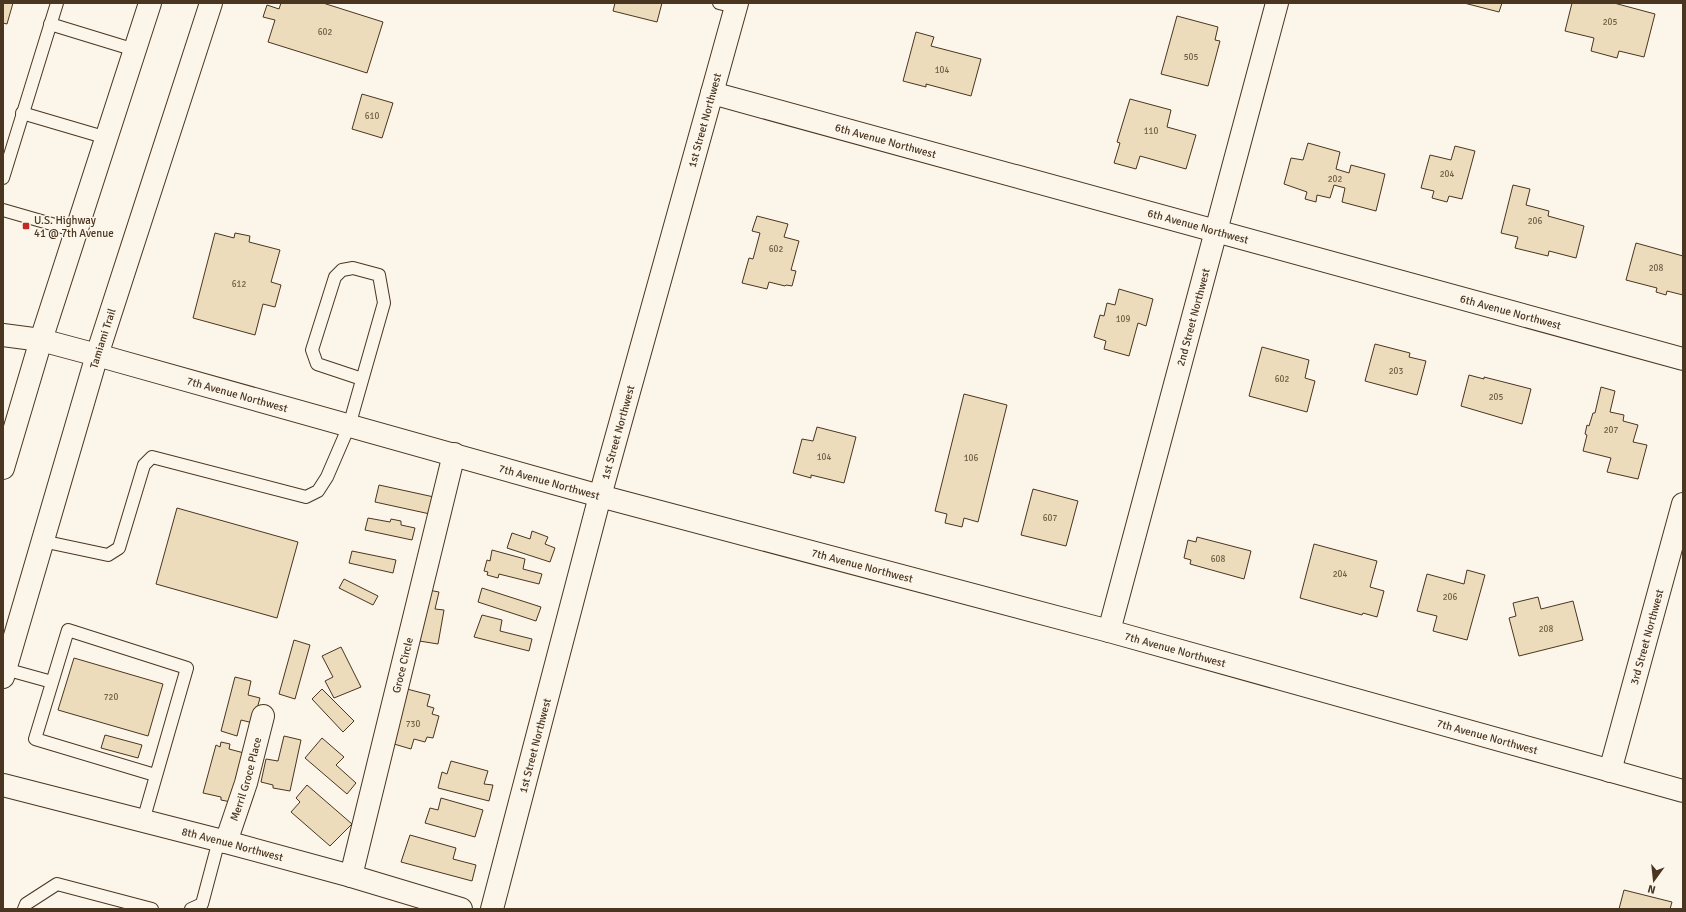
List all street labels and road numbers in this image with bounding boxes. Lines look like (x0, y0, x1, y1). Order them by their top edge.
street label: 1st Street Northwest (685, 71, 724, 169)
street label: 6th Avenue Northwest (834, 121, 938, 161)
street label: 6th Avenue Northwest (1146, 206, 1250, 246)
street label: 2nd Street Northwest (1174, 267, 1212, 367)
street label: 6th Avenue Northwest (1459, 292, 1563, 332)
street label: Tamiami Trail (87, 307, 118, 370)
street label: 7th Avenue Northwest (185, 374, 289, 415)
street label: 1st Street Northwest (598, 384, 637, 481)
street label: 7th Avenue Northwest (497, 461, 601, 502)
street label: 7th Avenue Northwest (810, 546, 914, 585)
street label: 3rd Street Northwest (1627, 588, 1666, 686)
street label: 7th Avenue Northwest (1123, 629, 1227, 670)
street label: Groce Circle (389, 636, 416, 694)
street label: 1st Street Northwest (516, 697, 553, 794)
street label: 7th Avenue Northwest (1435, 716, 1539, 757)
street label: Merril Groce Place (227, 736, 264, 823)
street label: 8th Avenue Northwest (180, 824, 285, 864)

